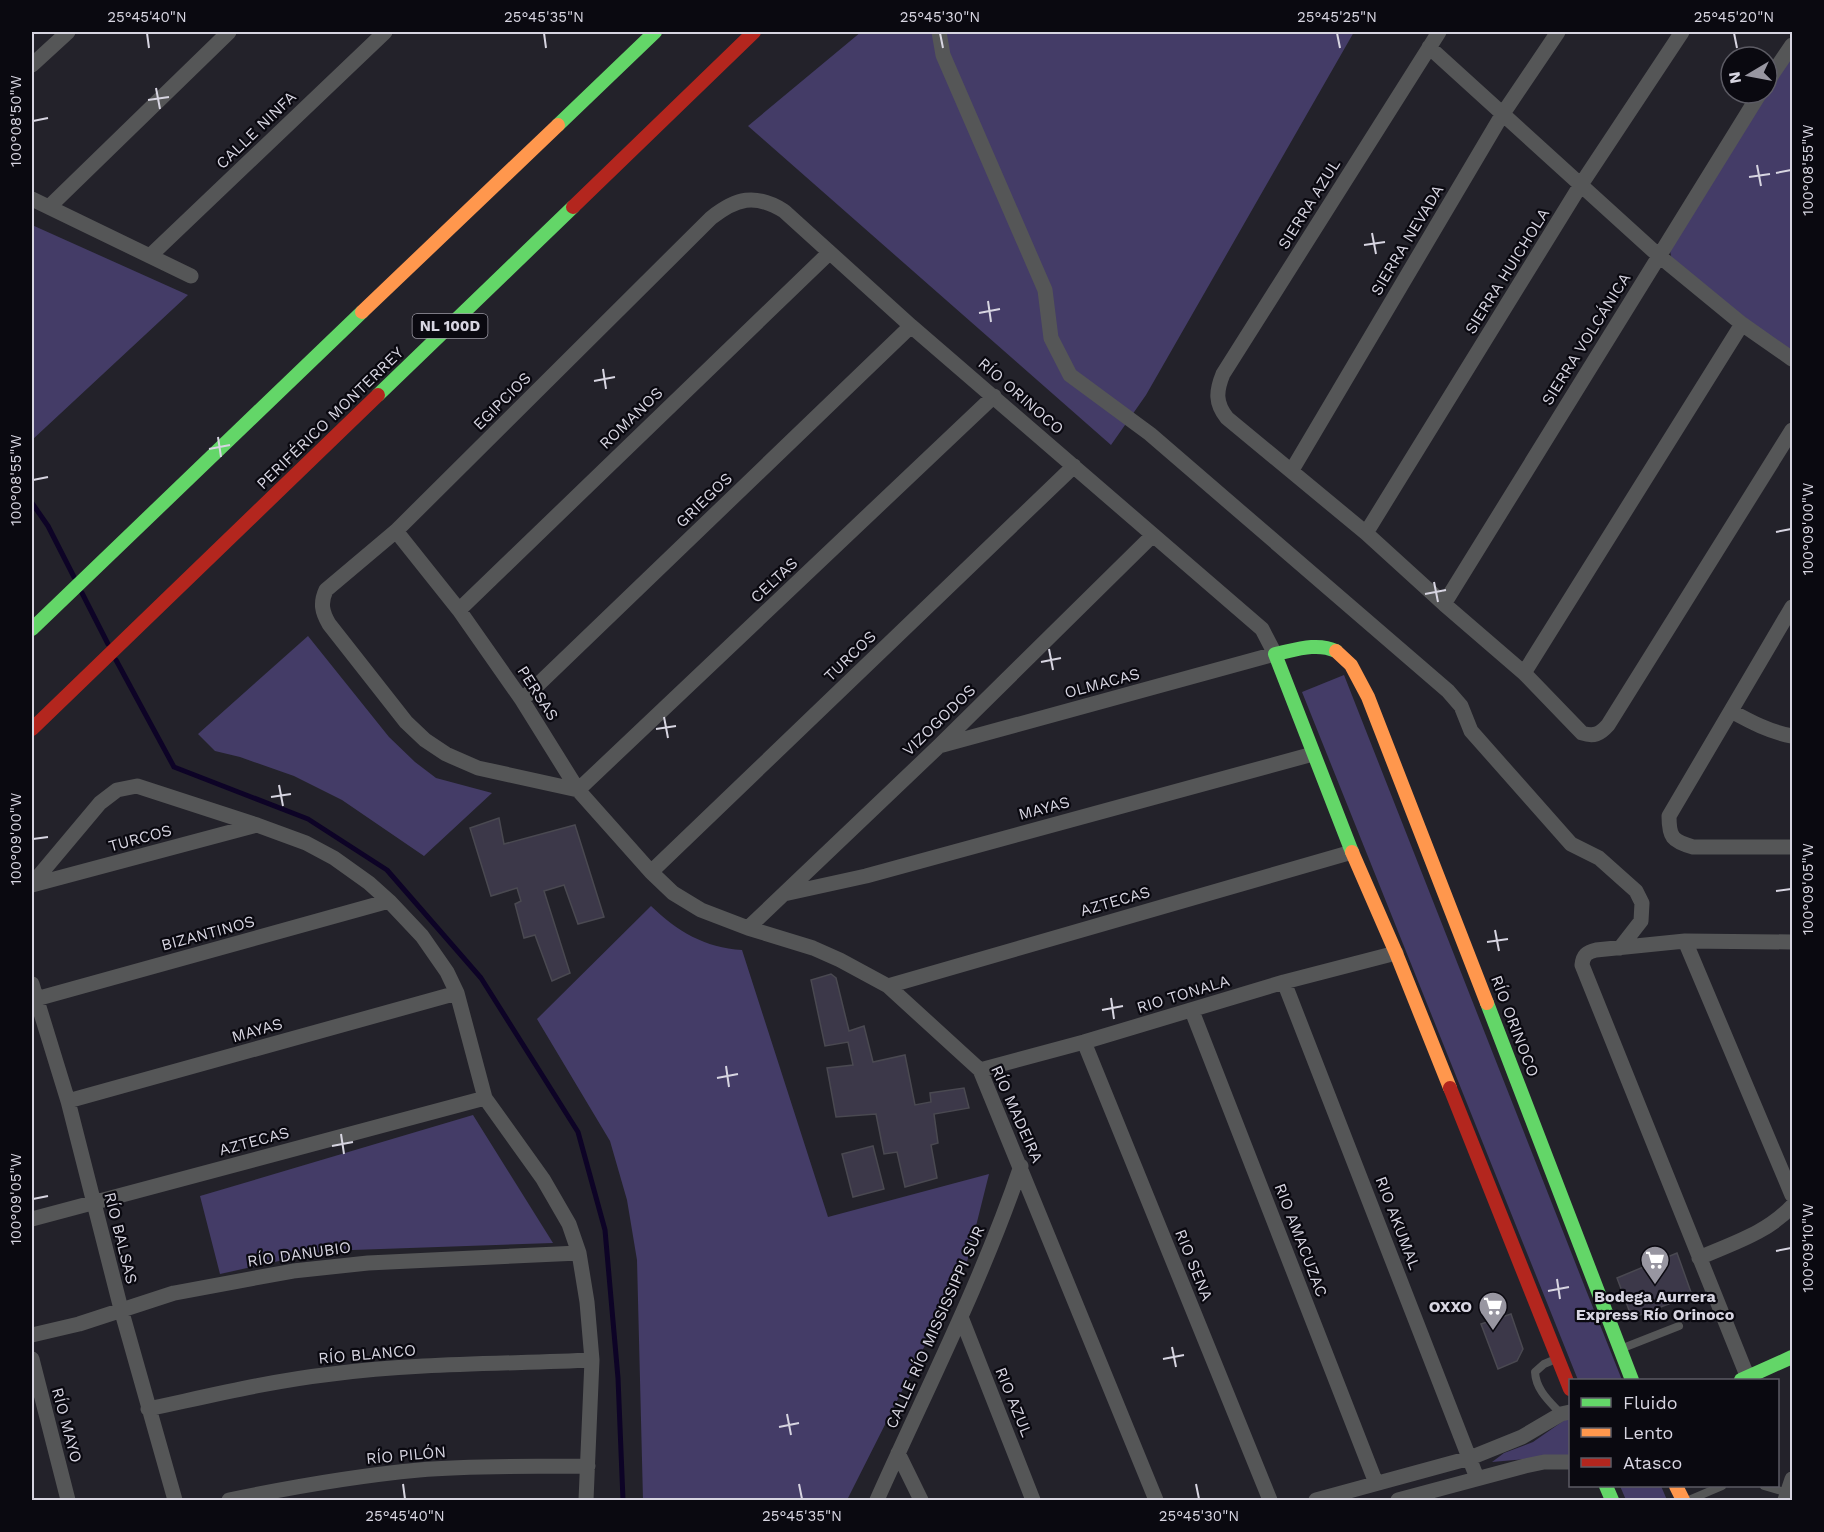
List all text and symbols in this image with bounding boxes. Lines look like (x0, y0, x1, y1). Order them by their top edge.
text: 25°45'40"N (107, 8, 187, 26)
text: 25°45'35"N (504, 8, 584, 26)
text: 25°45'30"N (900, 8, 980, 26)
text: 25°45'25"N (1297, 8, 1377, 26)
text: 25°45'20"N (1694, 8, 1774, 26)
north arrow (1719, 45, 1779, 105)
text: N (1724, 70, 1745, 85)
text: 100°08'50"W (7, 75, 25, 167)
street label: CALLE NINFA (212, 87, 300, 173)
text: 100°08'55"W (1799, 124, 1817, 216)
street label: SIERRA AZUL (1274, 155, 1345, 253)
street label: SIERRA NEVADA (1367, 181, 1448, 299)
street label: SIERRA HUICHOLA (1461, 204, 1554, 337)
street label: SIERRA VOLCÁNICA (1538, 269, 1635, 409)
road number: NL 100D (412, 314, 488, 338)
street label: PERIFÉRICO MONTERREY (253, 343, 407, 493)
street label: RÍO ORINOCO (974, 354, 1068, 438)
street label: EGIPCIOS (469, 368, 535, 434)
street label: ROMANOS (595, 383, 667, 453)
text: 100°08'55"W (7, 434, 25, 526)
street label: GRIEGOS (672, 469, 736, 531)
text: 100°09'00"W (1799, 483, 1817, 575)
street label: CELTAS (746, 553, 802, 607)
street label: TURCOS (820, 627, 880, 685)
street label: PERSAS (513, 662, 563, 724)
street label: OLMACAS (1062, 664, 1142, 702)
street label: VIZOGODOS (898, 680, 980, 760)
street label: MAYAS (1016, 792, 1072, 824)
text: 100°09'00"W (7, 793, 25, 885)
street label: TURCOS (106, 820, 174, 856)
text: 100°09'05"W (1799, 843, 1817, 935)
street label: AZTECAS (1078, 882, 1152, 920)
street label: BIZANTINOS (159, 911, 257, 955)
street label: RIO TONALA (1134, 971, 1232, 1017)
street label: RÍO ORINOCO (1487, 973, 1543, 1079)
street label: MAYAS (229, 1014, 285, 1046)
street label: RÍO MADEIRA (987, 1062, 1047, 1166)
street label: AZTECAS (217, 1123, 291, 1159)
text: 100°09'05"W (7, 1153, 25, 1245)
street label: RIO AKUMAL (1372, 1174, 1425, 1273)
street label: RIO AMACUZAC (1271, 1181, 1331, 1300)
street label: RÍO BALSAS (100, 1190, 142, 1286)
text: 100°09'10"W (1799, 1203, 1817, 1293)
street label: CALLE RÍO MISSISSIPPI SUR (882, 1223, 988, 1431)
street label: RIO SENA (1171, 1226, 1217, 1304)
street label: RÍO DANUBIO (246, 1237, 352, 1271)
supermarket icon: Bodega Aurrera Express Río Orinoco (1639, 1244, 1671, 1286)
place label: Bodega Aurrera Express Río Orinoco (1576, 1287, 1735, 1324)
supermarket icon: OXXO (1477, 1290, 1509, 1332)
place label: OXXO (1429, 1297, 1472, 1316)
street label: RÍO BLANCO (317, 1340, 417, 1368)
street label: RIO AZUL (991, 1364, 1037, 1440)
legend (1569, 1379, 1779, 1487)
street label: RÍO MAYO (48, 1385, 86, 1465)
text: Fluido (1623, 1392, 1677, 1413)
text: Lento (1623, 1422, 1673, 1443)
street label: RÍO PILÓN (365, 1442, 447, 1468)
text: Atasco (1623, 1452, 1682, 1473)
text: 25°45'40"N (365, 1507, 445, 1525)
text: 25°45'35"N (762, 1507, 842, 1525)
text: 25°45'30"N (1159, 1507, 1239, 1525)

